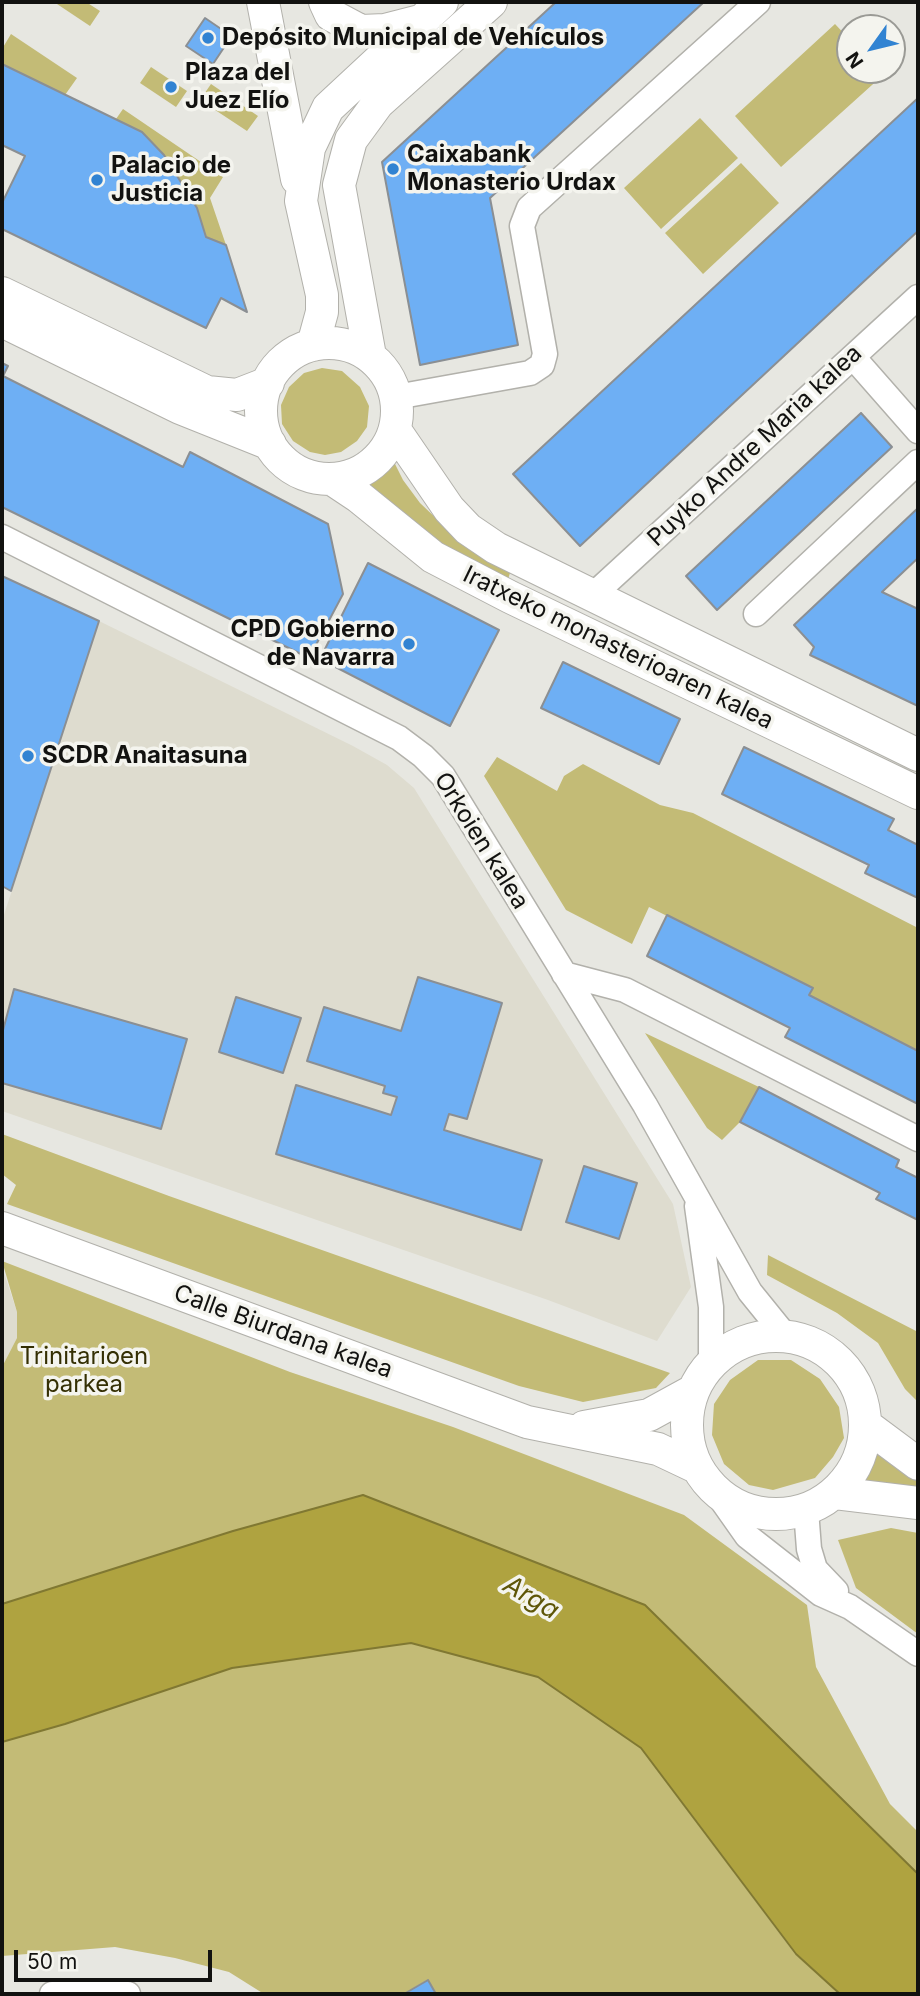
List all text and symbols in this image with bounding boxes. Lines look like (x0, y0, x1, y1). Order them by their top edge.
north arrow (836, 14, 906, 84)
place label: Depósito Municipal de Vehículos (222, 24, 604, 52)
marker: Depósito Municipal de Vehículos (200, 30, 216, 46)
text: N (841, 47, 868, 72)
place label: Plaza del Juez Elío (185, 59, 290, 115)
marker: Plaza del Juez Elío (163, 79, 179, 95)
place label: Caixabank Monasterio Urdax (407, 141, 616, 197)
place label: Palacio de Justicia (111, 152, 231, 208)
marker: Caixabank Monasterio Urdax (385, 161, 401, 177)
marker: Palacio de Justicia (89, 172, 105, 188)
street label: Puyko Andre Maria kalea (642, 339, 868, 553)
street label: Iratxeko monasterioaren kalea (458, 560, 778, 736)
place label: CPD Gobierno de Navarra (230, 616, 395, 672)
marker: CPD Gobierno de Navarra (401, 636, 417, 652)
place label: SCDR Anaitasuna (42, 742, 248, 770)
marker: SCDR Anaitasuna (20, 748, 36, 764)
street label: Orkoien kalea (428, 767, 534, 915)
street label: Calle Biurdana kalea (170, 1279, 396, 1385)
park label: Trinitarioen parkea (20, 1343, 148, 1399)
water label: Arga (498, 1569, 564, 1627)
scale bar (18, 1937, 215, 1981)
text: 50 m (27, 1949, 77, 1974)

